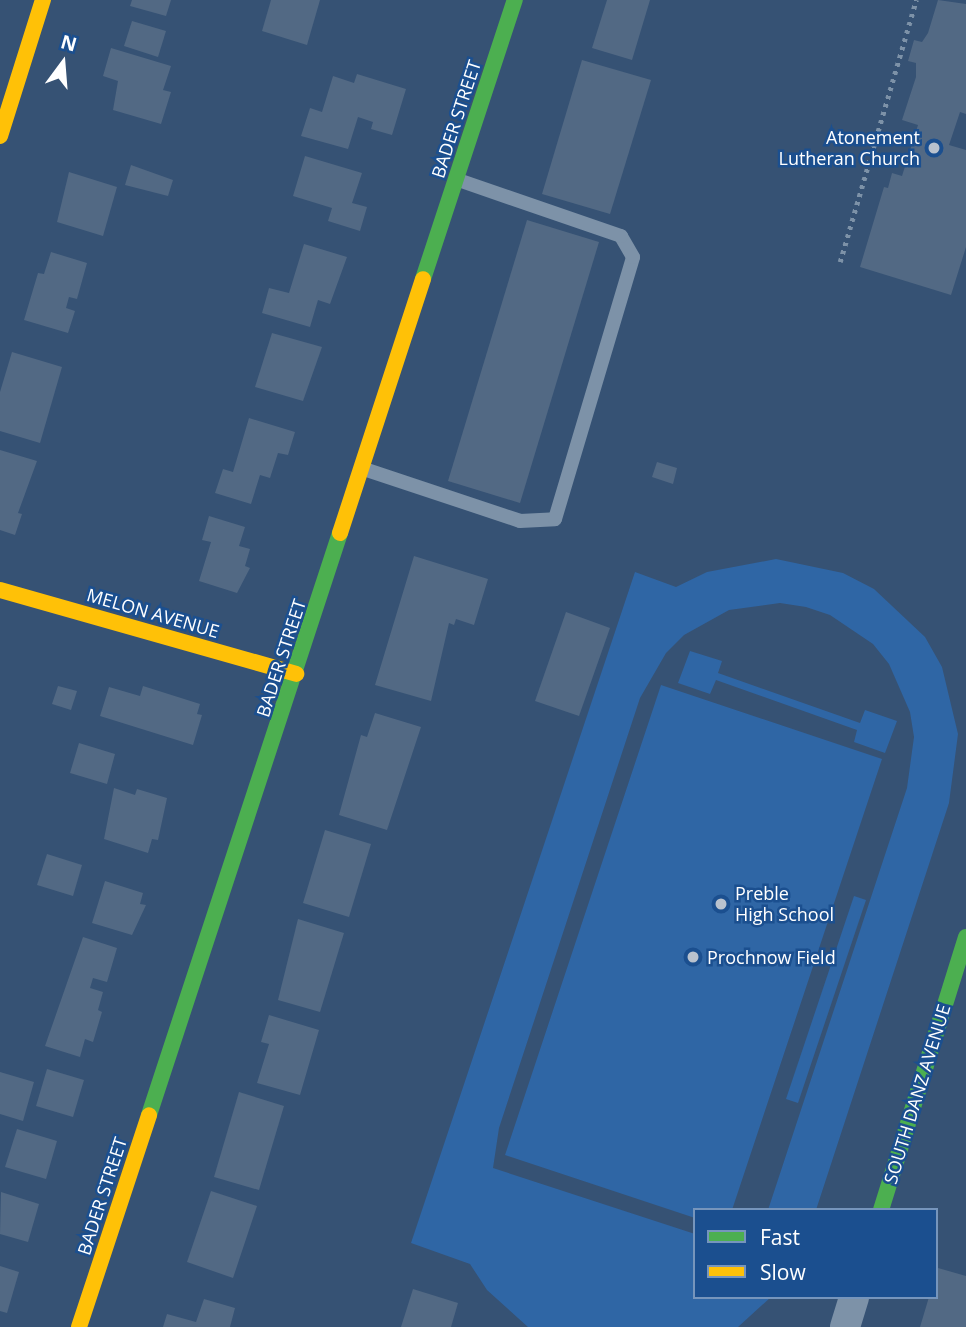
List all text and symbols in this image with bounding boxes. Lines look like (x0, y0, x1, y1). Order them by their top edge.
north arrow (28, 28, 98, 98)
text: N (58, 28, 80, 57)
street label: BADER STREET (427, 57, 485, 181)
place label: Atonement Lutheran Church (778, 127, 920, 170)
marker: Atonement Lutheran Church (926, 140, 942, 156)
street label: MELON AVENUE (84, 584, 222, 642)
street label: BADER STREET (252, 596, 310, 720)
place label: Preble High School (735, 883, 834, 926)
marker: Preble High School (713, 896, 729, 912)
place label: Prochnow Field (707, 946, 836, 968)
marker: Prochnow Field (685, 949, 701, 965)
street label: SOUTH DANZ AVENUE (879, 1002, 955, 1186)
street label: BADER STREET (73, 1134, 131, 1258)
legend (693, 1208, 938, 1299)
text: Fast (760, 1223, 800, 1251)
text: Slow (760, 1258, 806, 1286)

